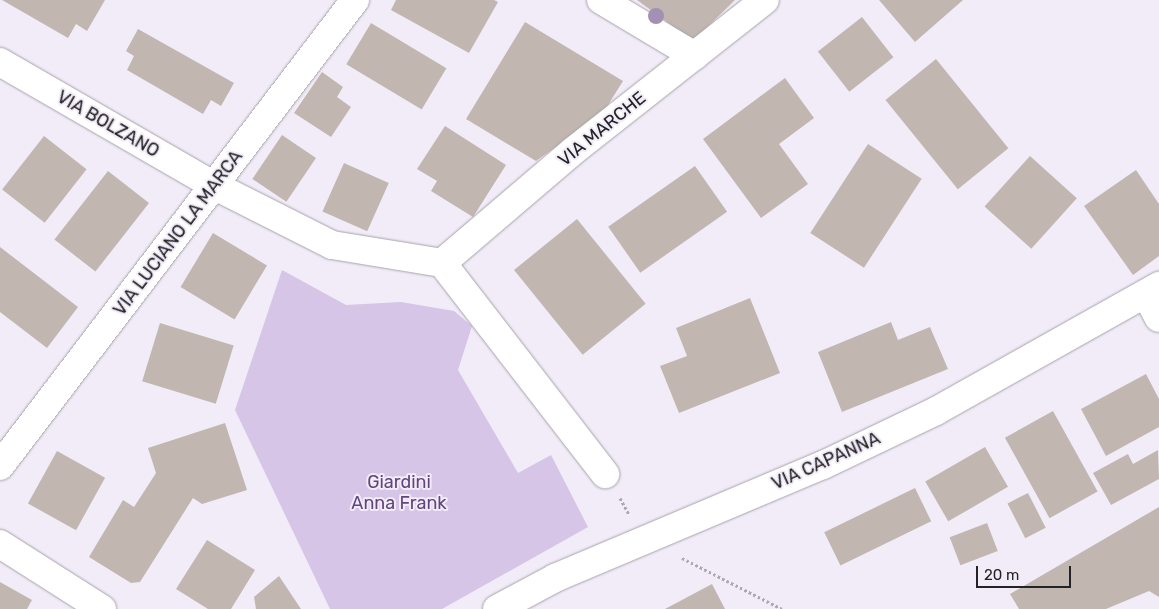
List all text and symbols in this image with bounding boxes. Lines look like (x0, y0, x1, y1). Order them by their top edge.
street label: VIA BOLZANO (53, 86, 163, 162)
street label: VIA MARCHE (554, 87, 650, 171)
street label: VIA LUCIANO LA MARCA (108, 146, 248, 320)
street label: VIA CAPANNA (768, 427, 884, 495)
park label: Giardini Anna Frank (351, 472, 447, 514)
scale bar (979, 556, 1074, 588)
text: 20 m (984, 566, 1019, 584)

